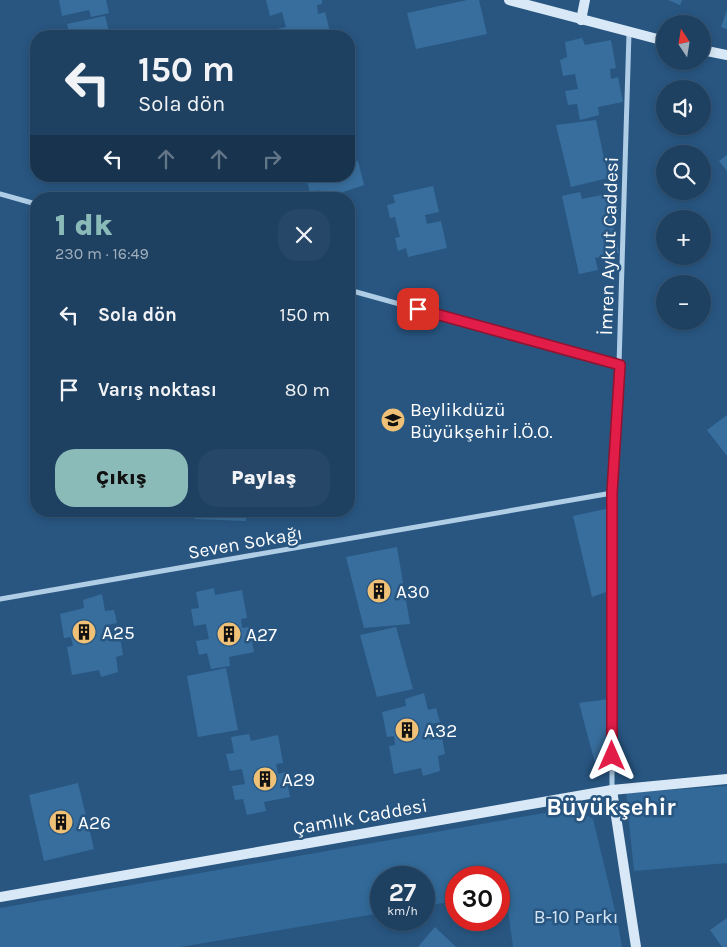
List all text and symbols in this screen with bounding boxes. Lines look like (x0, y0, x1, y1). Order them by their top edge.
north arrow (656, 15, 711, 70)
map controls (656, 15, 711, 330)
text: 150 m (138, 49, 235, 90)
icon: left (55, 50, 120, 115)
button: sound (656, 80, 711, 135)
text: Sola dön (138, 91, 225, 117)
icon: left (99, 145, 127, 173)
icon: ahead (152, 145, 180, 173)
icon: ahead (205, 145, 233, 173)
icon: right (258, 145, 286, 173)
button: search (656, 145, 711, 200)
street label: İmren Aykut Caddesi (595, 156, 623, 336)
text: 1 dk (55, 207, 112, 243)
button: close (278, 209, 330, 261)
button: + (656, 210, 711, 265)
text: 230 m · 16:49 (55, 244, 149, 263)
button: − (656, 275, 711, 330)
pin (397, 288, 439, 330)
icon: arrive (404, 295, 432, 323)
icon: left (55, 301, 83, 329)
text: Sola dön (98, 304, 177, 326)
text: 150 m (279, 304, 330, 326)
icon: arrive (55, 376, 83, 404)
text: Varış noktası (98, 379, 217, 401)
text: 80 m (285, 379, 330, 401)
place label: Beylikdüzü Büyükşehir İ.Ö.O. (410, 399, 553, 443)
school or university icon: Beylikdüzü Büyükşehir İ.Ö.O. (380, 407, 406, 433)
button: Çıkış (55, 449, 188, 507)
button: Paylaş (198, 449, 330, 507)
street label: Seven Sokağı (186, 522, 304, 564)
building icon: A30 (366, 578, 392, 604)
place label: A30 (396, 581, 429, 603)
building icon: A25 (71, 619, 97, 645)
building icon: A27 (216, 621, 242, 647)
place label: A25 (102, 622, 135, 644)
place label: A27 (246, 624, 277, 646)
building icon: A32 (394, 717, 420, 743)
place label: A32 (424, 720, 457, 742)
position arrow (585, 729, 637, 781)
building icon: A29 (252, 766, 278, 792)
place label: A29 (282, 769, 315, 791)
district label: Büyükşehir (546, 793, 676, 821)
street label: Çamlık Caddesi (291, 794, 429, 840)
building icon: A26 (48, 809, 74, 835)
place label: A26 (78, 812, 111, 834)
speed limit sign: 30 (445, 866, 510, 931)
text: 27 (389, 878, 416, 907)
text: km/h (387, 904, 418, 918)
park label: B-10 Parkı (534, 906, 618, 928)

